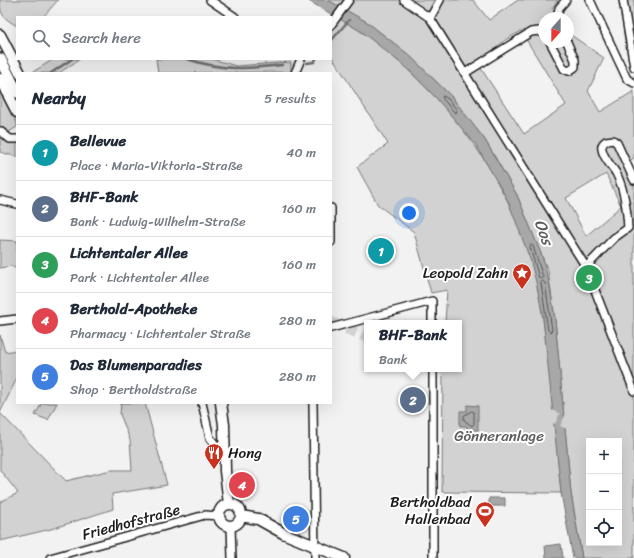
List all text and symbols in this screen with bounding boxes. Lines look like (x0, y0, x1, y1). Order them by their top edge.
north arrow (538, 12, 574, 48)
search box (16, 16, 332, 60)
text: Search here (62, 25, 141, 51)
icon: search (30, 27, 52, 49)
text: Nearby (32, 83, 86, 113)
text: 5 results (264, 87, 316, 110)
text: Bellevue (70, 128, 126, 154)
text: 1 (42, 141, 48, 164)
text: 40 m (286, 141, 316, 164)
text: Place · Maria-Viktoria-Straße (70, 154, 243, 177)
text: BHF-Bank (70, 184, 138, 210)
text: 2 (41, 197, 49, 220)
text: 160 m (281, 197, 316, 220)
your location (399, 203, 419, 223)
text: Bank · Ludwig-Wilhelm-Straße (70, 210, 246, 233)
water label: Oos (526, 215, 563, 252)
pin: 1 (368, 236, 394, 266)
text: Lichtentaler Allee (70, 240, 188, 266)
text: 3 (41, 253, 49, 276)
text: 160 m (281, 253, 316, 276)
place label: Leopold Zahn (423, 260, 508, 286)
place icon: Leopold Zahn (511, 262, 533, 290)
pin: 3 (576, 263, 602, 293)
text: Park · Lichtentaler Allee (70, 266, 209, 289)
text: Berthold-Apotheke (70, 296, 198, 322)
text: 4 (41, 309, 49, 332)
text: 280 m (279, 309, 316, 332)
popup (364, 320, 462, 372)
text: Pharmacy · Lichtentaler Straße (70, 322, 251, 345)
text: BHF-Bank (379, 322, 447, 348)
text: Bank (379, 348, 408, 371)
text: Das Blumenparadies (70, 352, 202, 378)
text: 5 (41, 365, 49, 388)
text: 280 m (279, 365, 316, 388)
text: Shop · Bertholdstraße (70, 378, 197, 401)
pin: 2 (400, 385, 426, 415)
park label: Gönneranlage (454, 423, 544, 449)
map controls (586, 438, 622, 546)
button: + (586, 438, 622, 474)
place label: Hong (228, 440, 262, 466)
restaurant icon: Hong (203, 442, 225, 470)
pin: 4 (229, 470, 255, 500)
button: − (586, 474, 622, 510)
place label: Bertholdbad Hallenbad (390, 489, 472, 532)
street label: Friedhofstraße (79, 496, 183, 548)
sports icon: Bertholdbad Hallenbad (474, 500, 496, 528)
pin: 5 (283, 504, 309, 534)
button: locate (586, 510, 622, 546)

